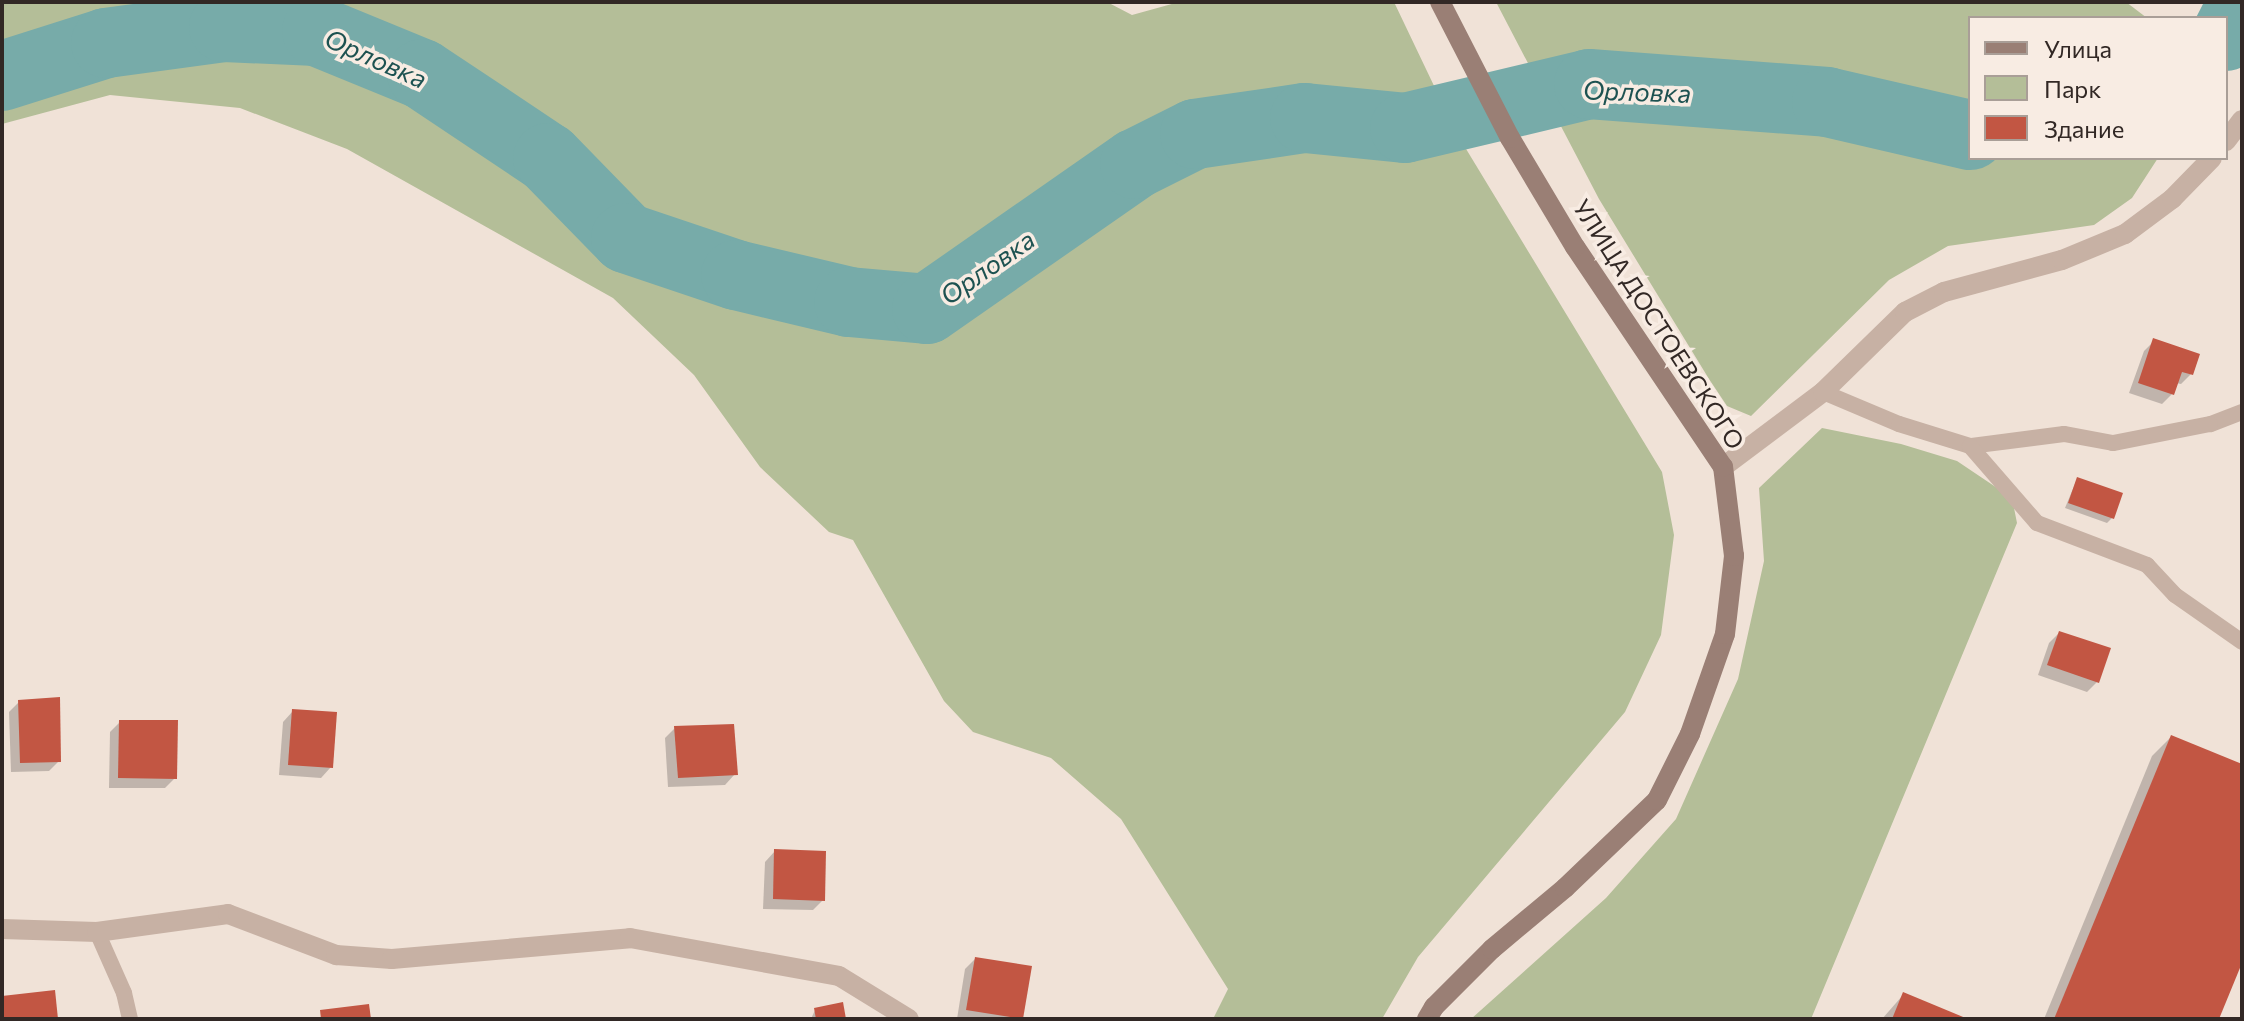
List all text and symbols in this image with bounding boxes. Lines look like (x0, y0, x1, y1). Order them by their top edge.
legend (1968, 16, 2228, 160)
water label: Орловка (320, 22, 432, 94)
text: Улица (2044, 34, 2112, 63)
water label: Орловка (1582, 74, 1692, 108)
text: Парк (2044, 74, 2101, 103)
text: Здание (2044, 114, 2124, 143)
street label: УЛИЦА ДОСТОЕВСКОГО (1567, 194, 1751, 454)
water label: Орловка (934, 223, 1040, 311)

